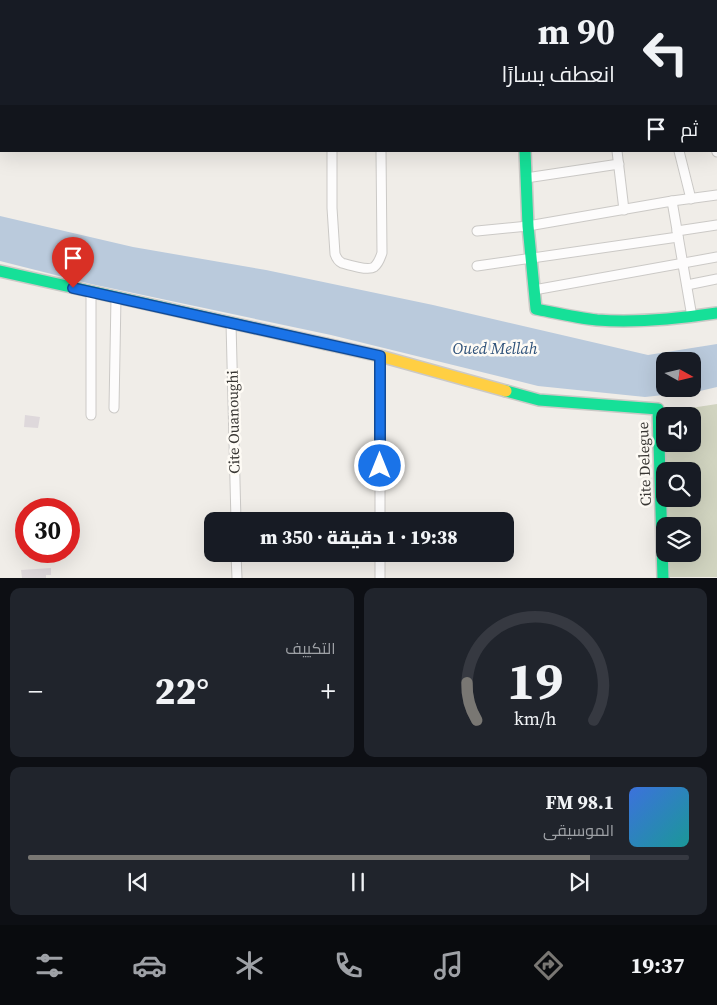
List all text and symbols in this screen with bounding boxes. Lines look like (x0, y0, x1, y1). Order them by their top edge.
text: 90 m (538, 8, 615, 56)
icon: left (633, 20, 698, 85)
text: انعطف يسارًا (501, 59, 615, 89)
icon: arrive (642, 115, 670, 143)
text: ثم (680, 116, 698, 142)
pin (52, 237, 94, 288)
icon: arrive (59, 244, 87, 272)
water label: Oued Mellah (453, 337, 538, 359)
north arrow (656, 352, 701, 398)
map controls (656, 352, 701, 562)
street label: Cite Ouanoughi (222, 370, 244, 474)
button: sound (656, 407, 701, 452)
street label: Cite Delegue (632, 421, 656, 506)
position arrow (353, 439, 405, 491)
button: search (656, 462, 701, 507)
speed limit sign: 30 (15, 498, 80, 563)
button: layers (656, 517, 701, 562)
text: 19:38 · 1 دقيقة · 350 m (260, 524, 458, 550)
text: التكييف (285, 637, 336, 659)
text: 19 (507, 645, 563, 716)
text: 22° (155, 665, 209, 717)
text: − (28, 672, 43, 710)
text: + (321, 672, 336, 710)
text: km/h (514, 706, 557, 731)
text: 98.1 FM (545, 789, 614, 815)
text: الموسيقى (543, 819, 614, 841)
icon: previous (124, 868, 152, 896)
icon: pause (344, 868, 372, 896)
icon: next (565, 868, 593, 896)
icon: filters (32, 948, 67, 983)
icon: car (132, 948, 167, 983)
icon: climate (232, 948, 267, 983)
icon: phone (331, 948, 366, 983)
icon: music (431, 948, 466, 983)
icon: directions (531, 948, 566, 983)
text: 19:37 (630, 950, 685, 980)

